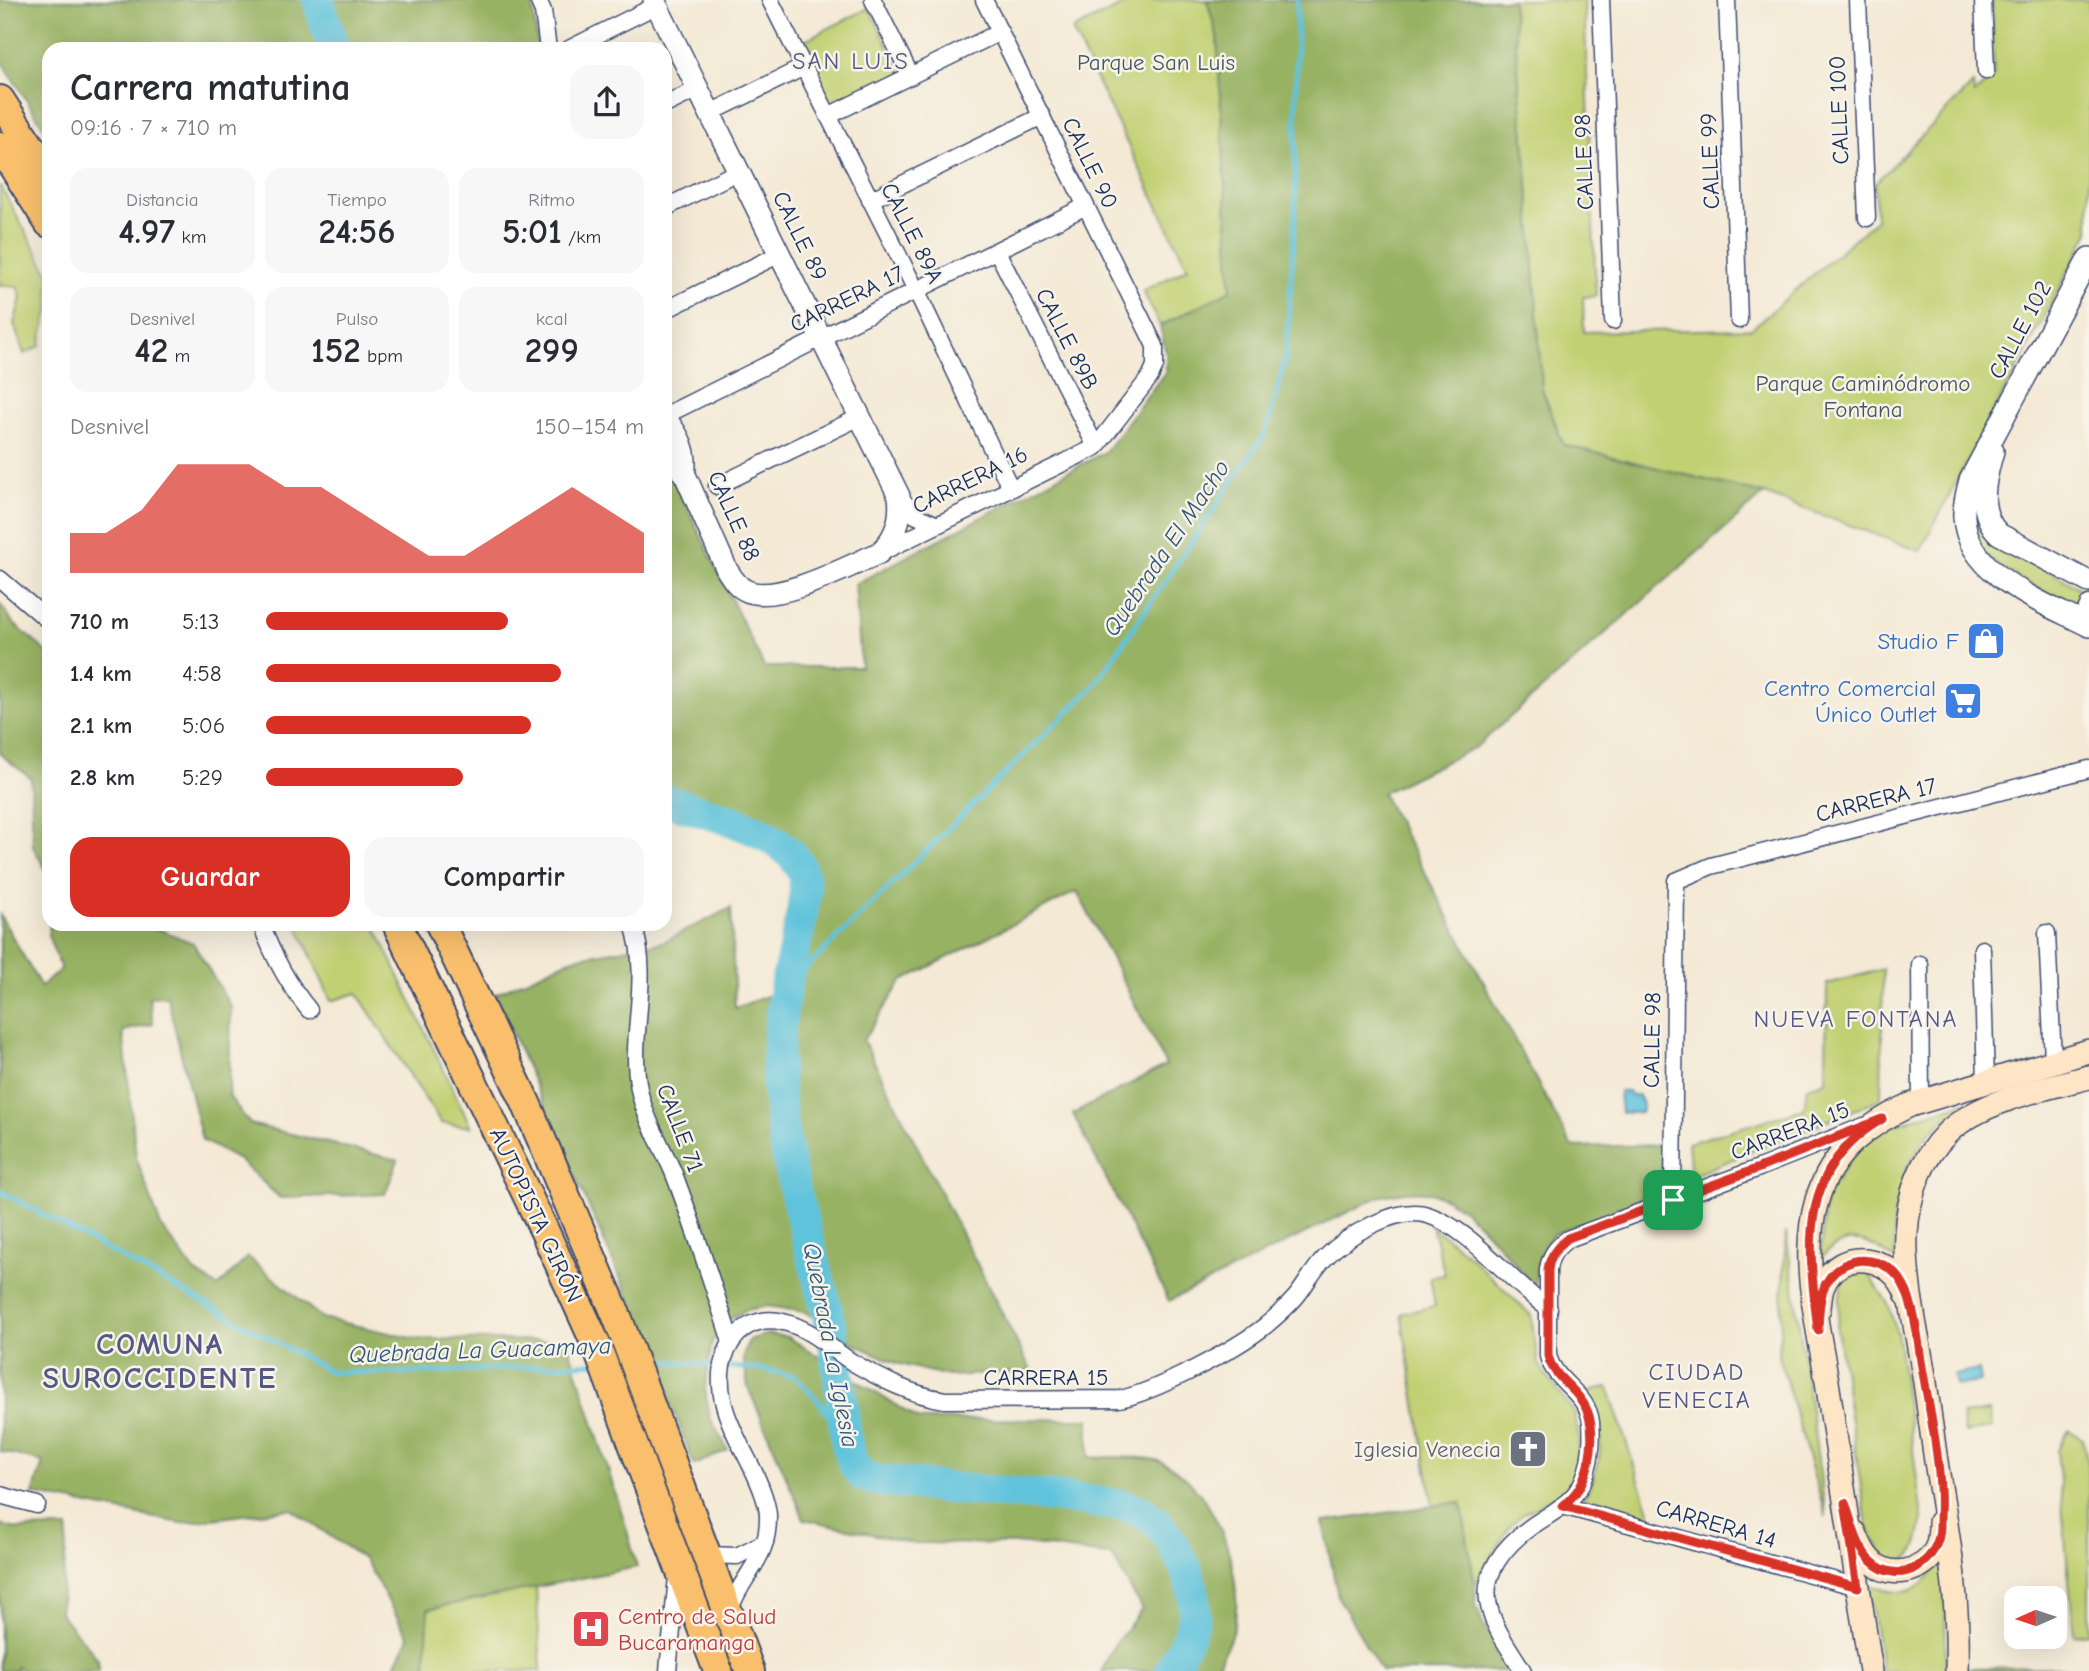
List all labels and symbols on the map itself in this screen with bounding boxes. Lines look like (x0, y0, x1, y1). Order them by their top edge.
district label: SAN LUIS (792, 47, 910, 75)
park label: Parque San Luis (1077, 49, 1235, 76)
street label: CALLE 100 (1824, 55, 1854, 165)
street label: CALLE 99 (1695, 112, 1725, 210)
street label: CALLE 90 (1056, 113, 1124, 213)
street label: CALLE 98 (1569, 114, 1599, 210)
street label: CALLE 89A (875, 178, 949, 288)
street label: CALLE 89 (767, 187, 833, 285)
street label: CARRERA 17 (786, 260, 909, 338)
street label: CALLE 102 (1983, 276, 2057, 384)
street label: CALLE 89B (1030, 284, 1104, 394)
park label: Parque Caminódromo Fontana (1756, 370, 1970, 423)
street label: CARRERA 16 (908, 440, 1032, 520)
water label: Quebrada El Macho (1097, 455, 1235, 641)
street label: CALLE 88 (702, 467, 766, 565)
shop icon: Studio F (1965, 620, 2007, 662)
place label: Studio F (1877, 628, 1960, 655)
place label: Centro Comercial Único Outlet (1764, 675, 1937, 728)
supermarket icon: Centro Comercial Único Outlet (1942, 680, 1984, 722)
street label: CARRERA 17 (1813, 772, 1939, 828)
street label: CALLE 98 (1638, 992, 1666, 1088)
district label: NUEVA FONTANA (1754, 1005, 1958, 1033)
street label: CALLE 71 (651, 1080, 709, 1176)
street label: CARRERA 15 (1727, 1096, 1853, 1166)
street label: AUTOPISTA GIRÓN (484, 1123, 588, 1307)
pin (1643, 1170, 1703, 1230)
water label: Quebrada La Iglesia (797, 1240, 865, 1450)
district label: COMUNA SUROCCIDENTE (43, 1327, 277, 1396)
water label: Quebrada La Guacamaya (348, 1331, 612, 1369)
district label: CIUDAD VENECIA (1642, 1358, 1752, 1414)
street label: CARRERA 15 (983, 1364, 1109, 1391)
church icon: Iglesia Venecia (1507, 1428, 1549, 1470)
place label: Iglesia Venecia (1354, 1436, 1501, 1463)
street label: CARRERA 14 (1653, 1494, 1779, 1554)
north arrow (2004, 1586, 2067, 1648)
place label: Centro de Salud Bucaramanga (618, 1603, 776, 1656)
hospital icon: Centro de Salud Bucaramanga (570, 1608, 612, 1650)

